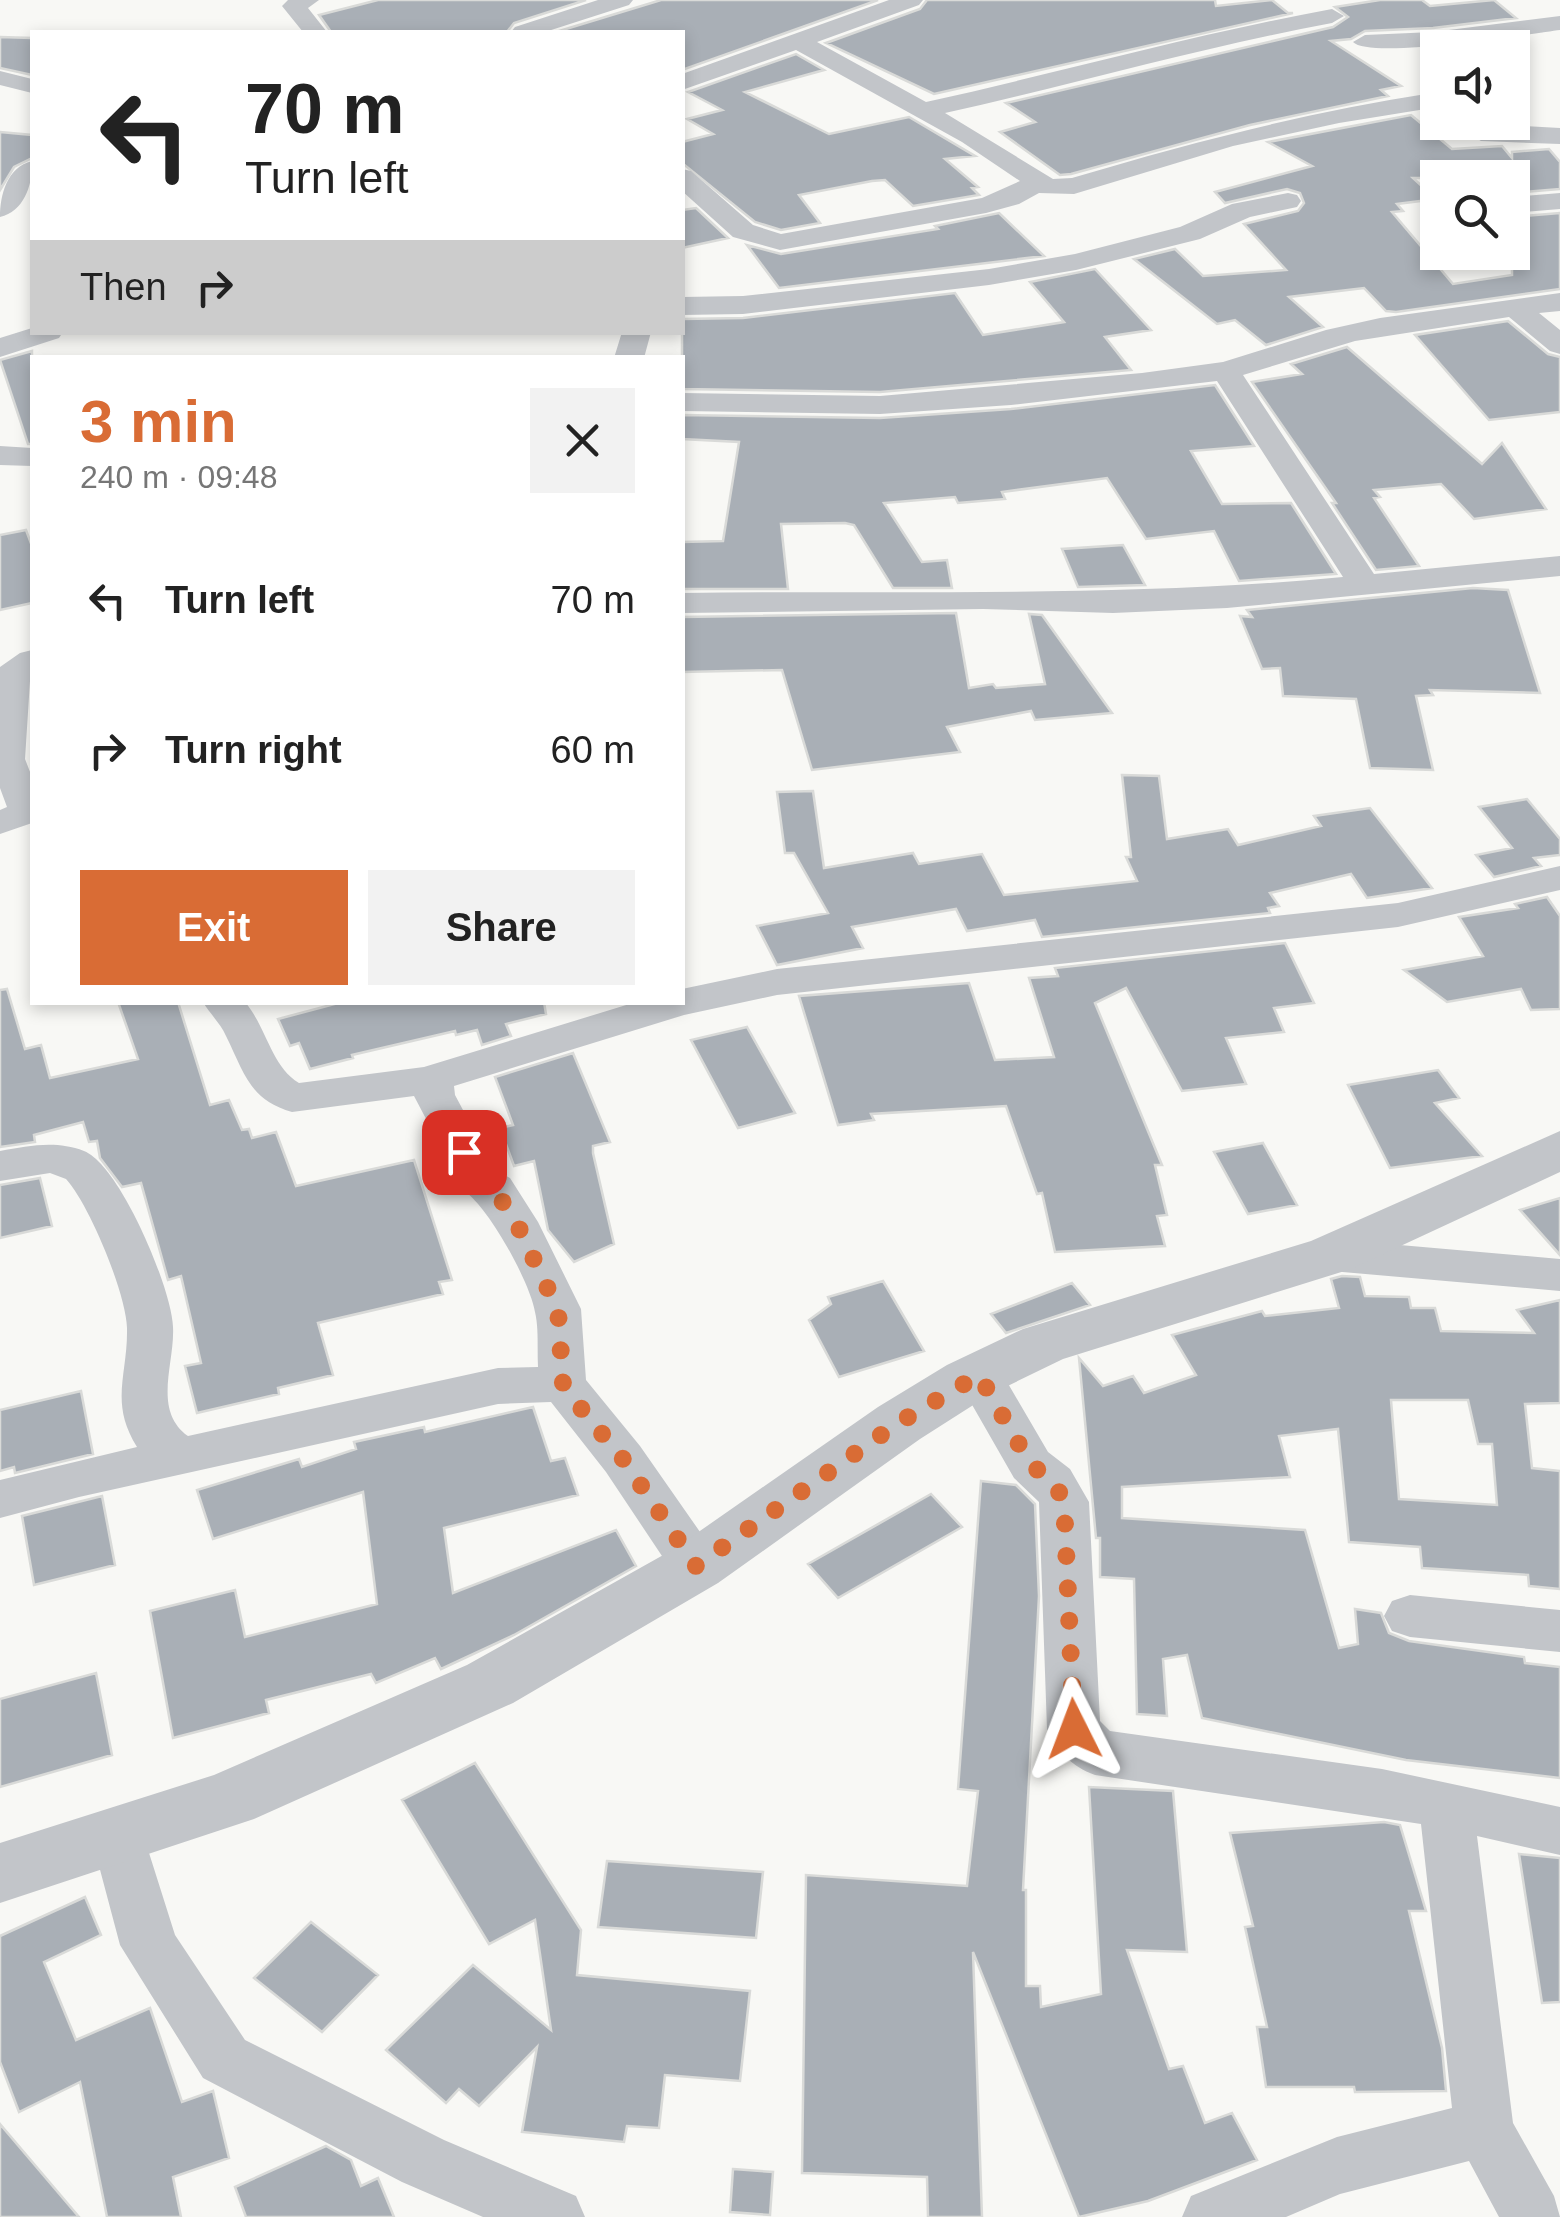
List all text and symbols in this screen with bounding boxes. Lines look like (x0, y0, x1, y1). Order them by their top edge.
map controls (1420, 30, 1530, 270)
button: sound (1420, 30, 1530, 140)
icon: left (80, 70, 210, 200)
text: 70 m (245, 70, 405, 148)
text: Turn left (245, 152, 408, 203)
button: search (1420, 160, 1530, 270)
icon: right (187, 260, 242, 315)
text: Then (80, 266, 167, 308)
text: 3 min (80, 388, 237, 455)
button: close (530, 388, 635, 493)
text: 240 m · 09:48 (80, 459, 277, 495)
icon: left (80, 573, 135, 628)
text: Turn left (165, 579, 314, 621)
text: 70 m (551, 579, 635, 621)
icon: right (80, 723, 135, 778)
text: Turn right (165, 729, 342, 771)
text: 60 m (551, 729, 635, 771)
button: Exit (80, 870, 348, 985)
button: Share (368, 870, 635, 985)
pin (422, 1110, 507, 1195)
icon: arrive (437, 1125, 492, 1180)
position arrow (1022, 1677, 1126, 1781)

